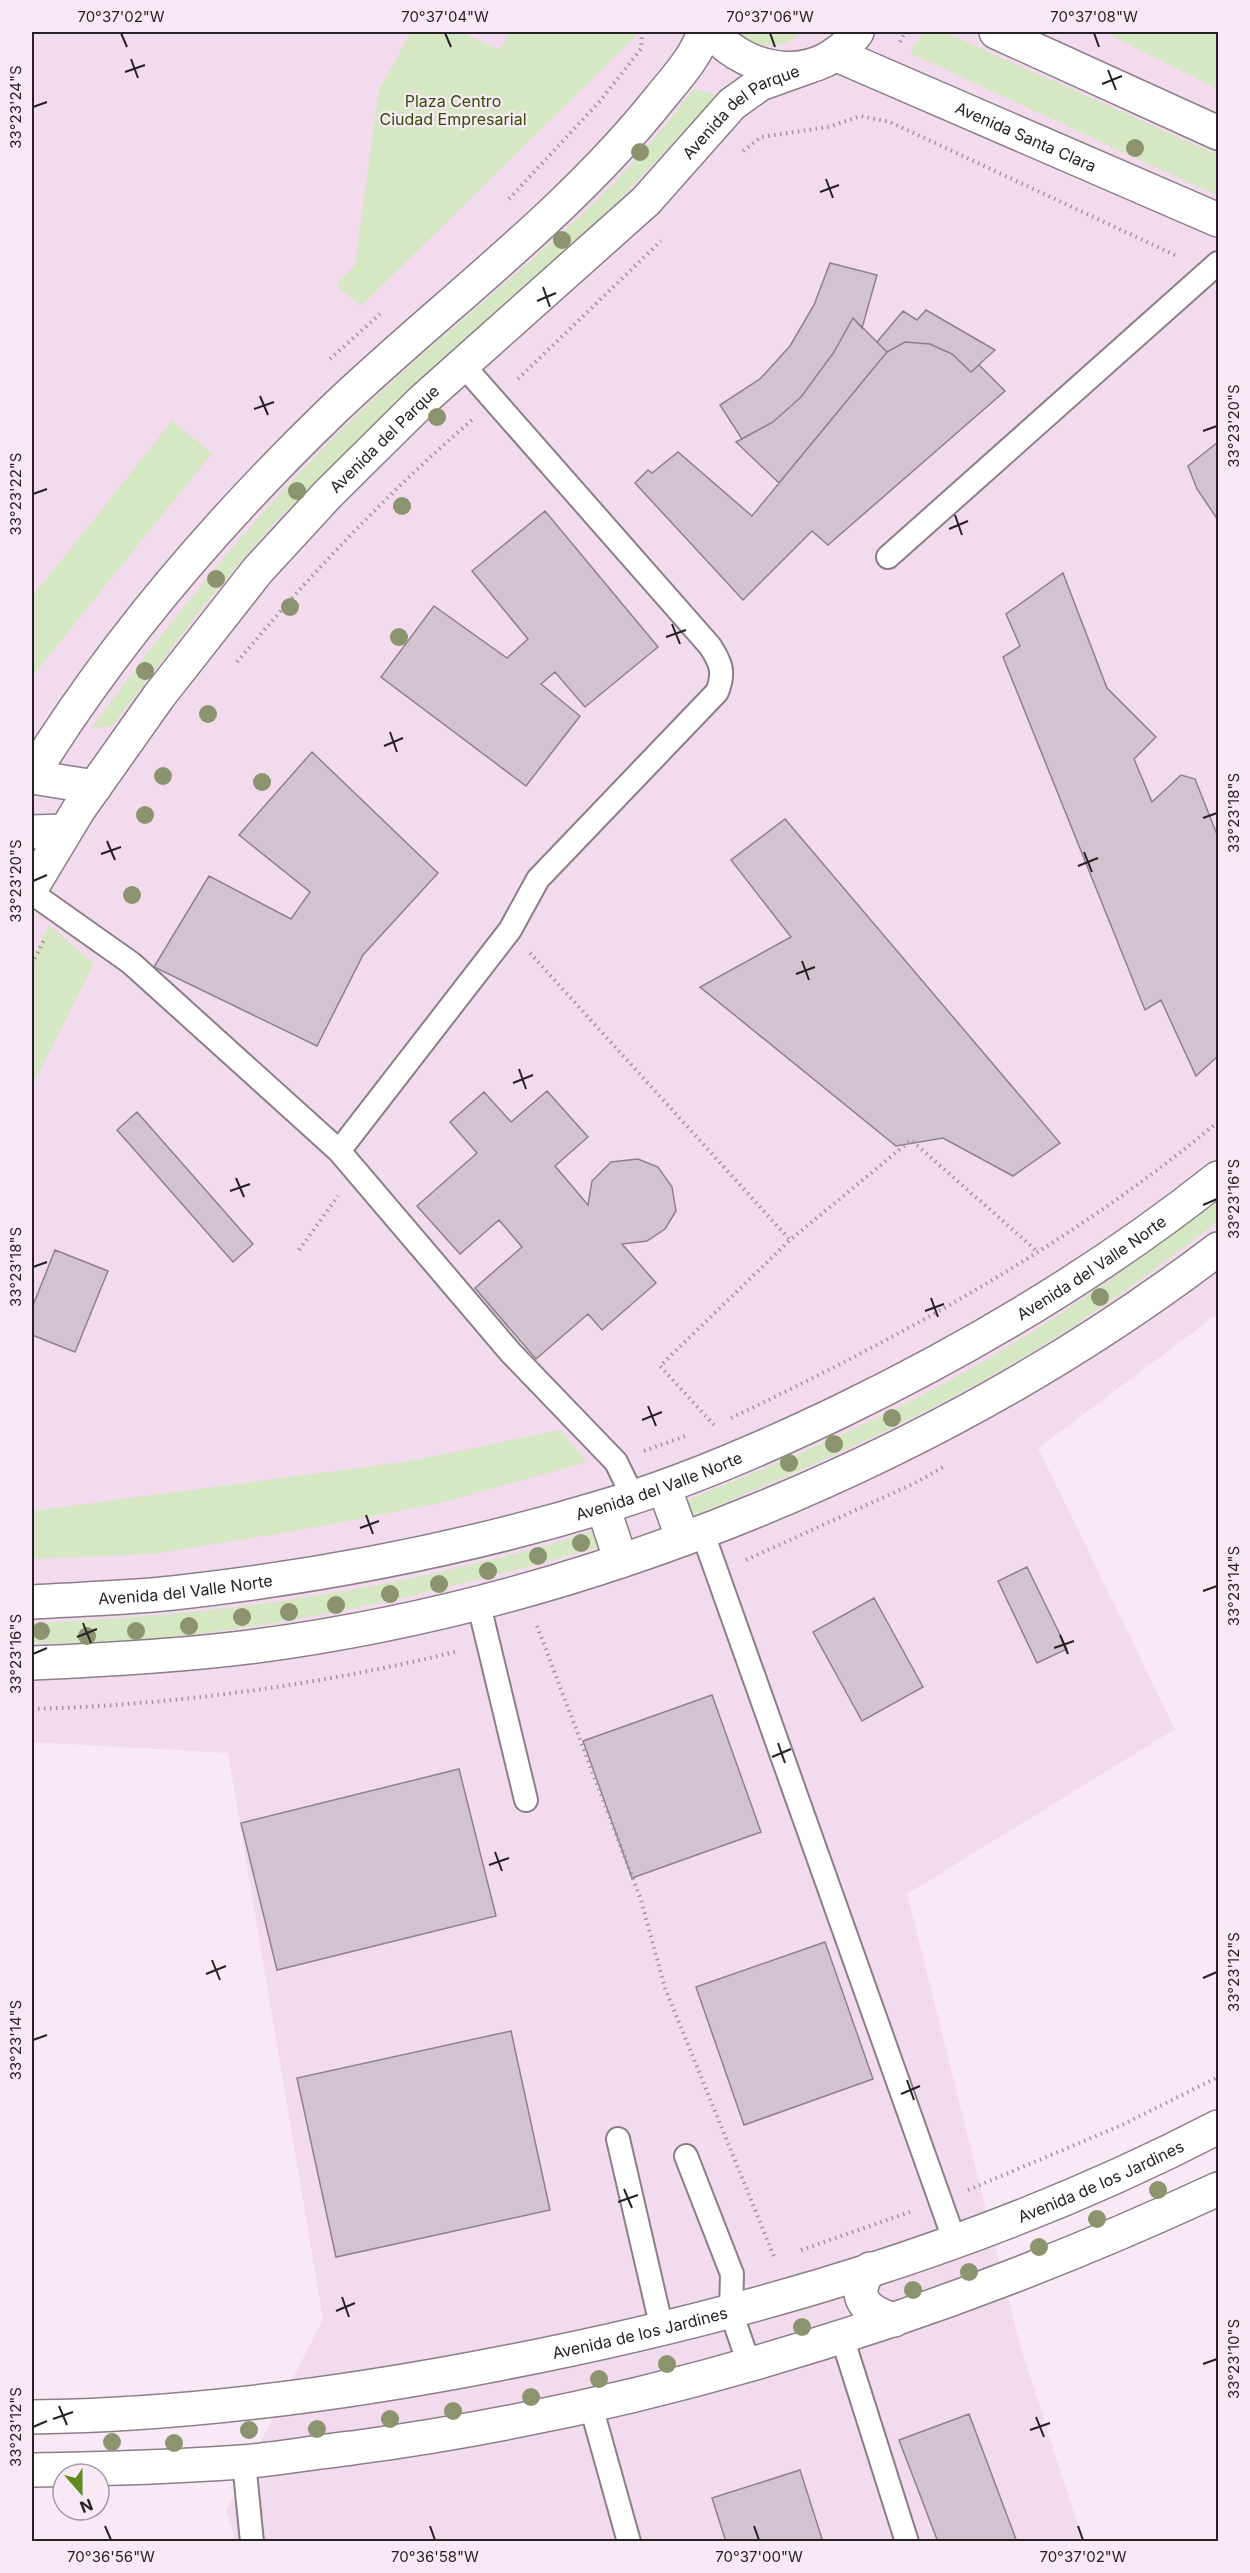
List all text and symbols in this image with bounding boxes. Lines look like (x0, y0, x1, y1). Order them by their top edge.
text: 70°37'02"W (77, 7, 165, 26)
text: 70°37'04"W (401, 7, 489, 26)
text: 70°37'06"W (726, 7, 814, 26)
text: 70°37'08"W (1050, 7, 1138, 26)
street label: Avenida del Parque (678, 61, 802, 163)
text: 33°23'24"S (6, 65, 25, 149)
park label: Plaza Centro Ciudad Empresarial (379, 91, 527, 129)
street label: Avenida Santa Clara (952, 97, 1099, 176)
street label: Avenida del Parque (325, 380, 443, 497)
text: 33°23'20"S (1224, 384, 1243, 468)
text: 33°23'22"S (6, 453, 25, 535)
text: 33°23'18"S (1224, 773, 1243, 853)
text: 33°23'20"S (6, 839, 25, 923)
text: 33°23'16"S (1224, 1159, 1243, 1239)
street label: Avenida del Valle Norte (1013, 1211, 1170, 1324)
text: 33°23'18"S (6, 1227, 25, 1307)
street label: Avenida del Valle Norte (573, 1447, 745, 1524)
text: 33°23'14"S (1224, 1546, 1243, 1626)
street label: Avenida del Valle Norte (98, 1570, 274, 1608)
text: 33°23'16"S (6, 1614, 25, 1694)
text: 33°23'12"S (1224, 1932, 1243, 2012)
text: 33°23'14"S (6, 2000, 25, 2080)
street label: Avenida de los Jardines (1015, 2136, 1187, 2227)
street label: Avenida de los Jardines (551, 2302, 730, 2363)
text: 33°23'10"S (1224, 2319, 1243, 2399)
text: 33°23'12"S (6, 2387, 25, 2467)
north arrow (51, 2462, 111, 2522)
text: N (77, 2494, 96, 2518)
text: 70°36'56"W (67, 2547, 155, 2566)
text: 70°36'58"W (391, 2547, 479, 2566)
text: 70°37'00"W (715, 2547, 803, 2566)
text: 70°37'02"W (1039, 2547, 1127, 2566)

